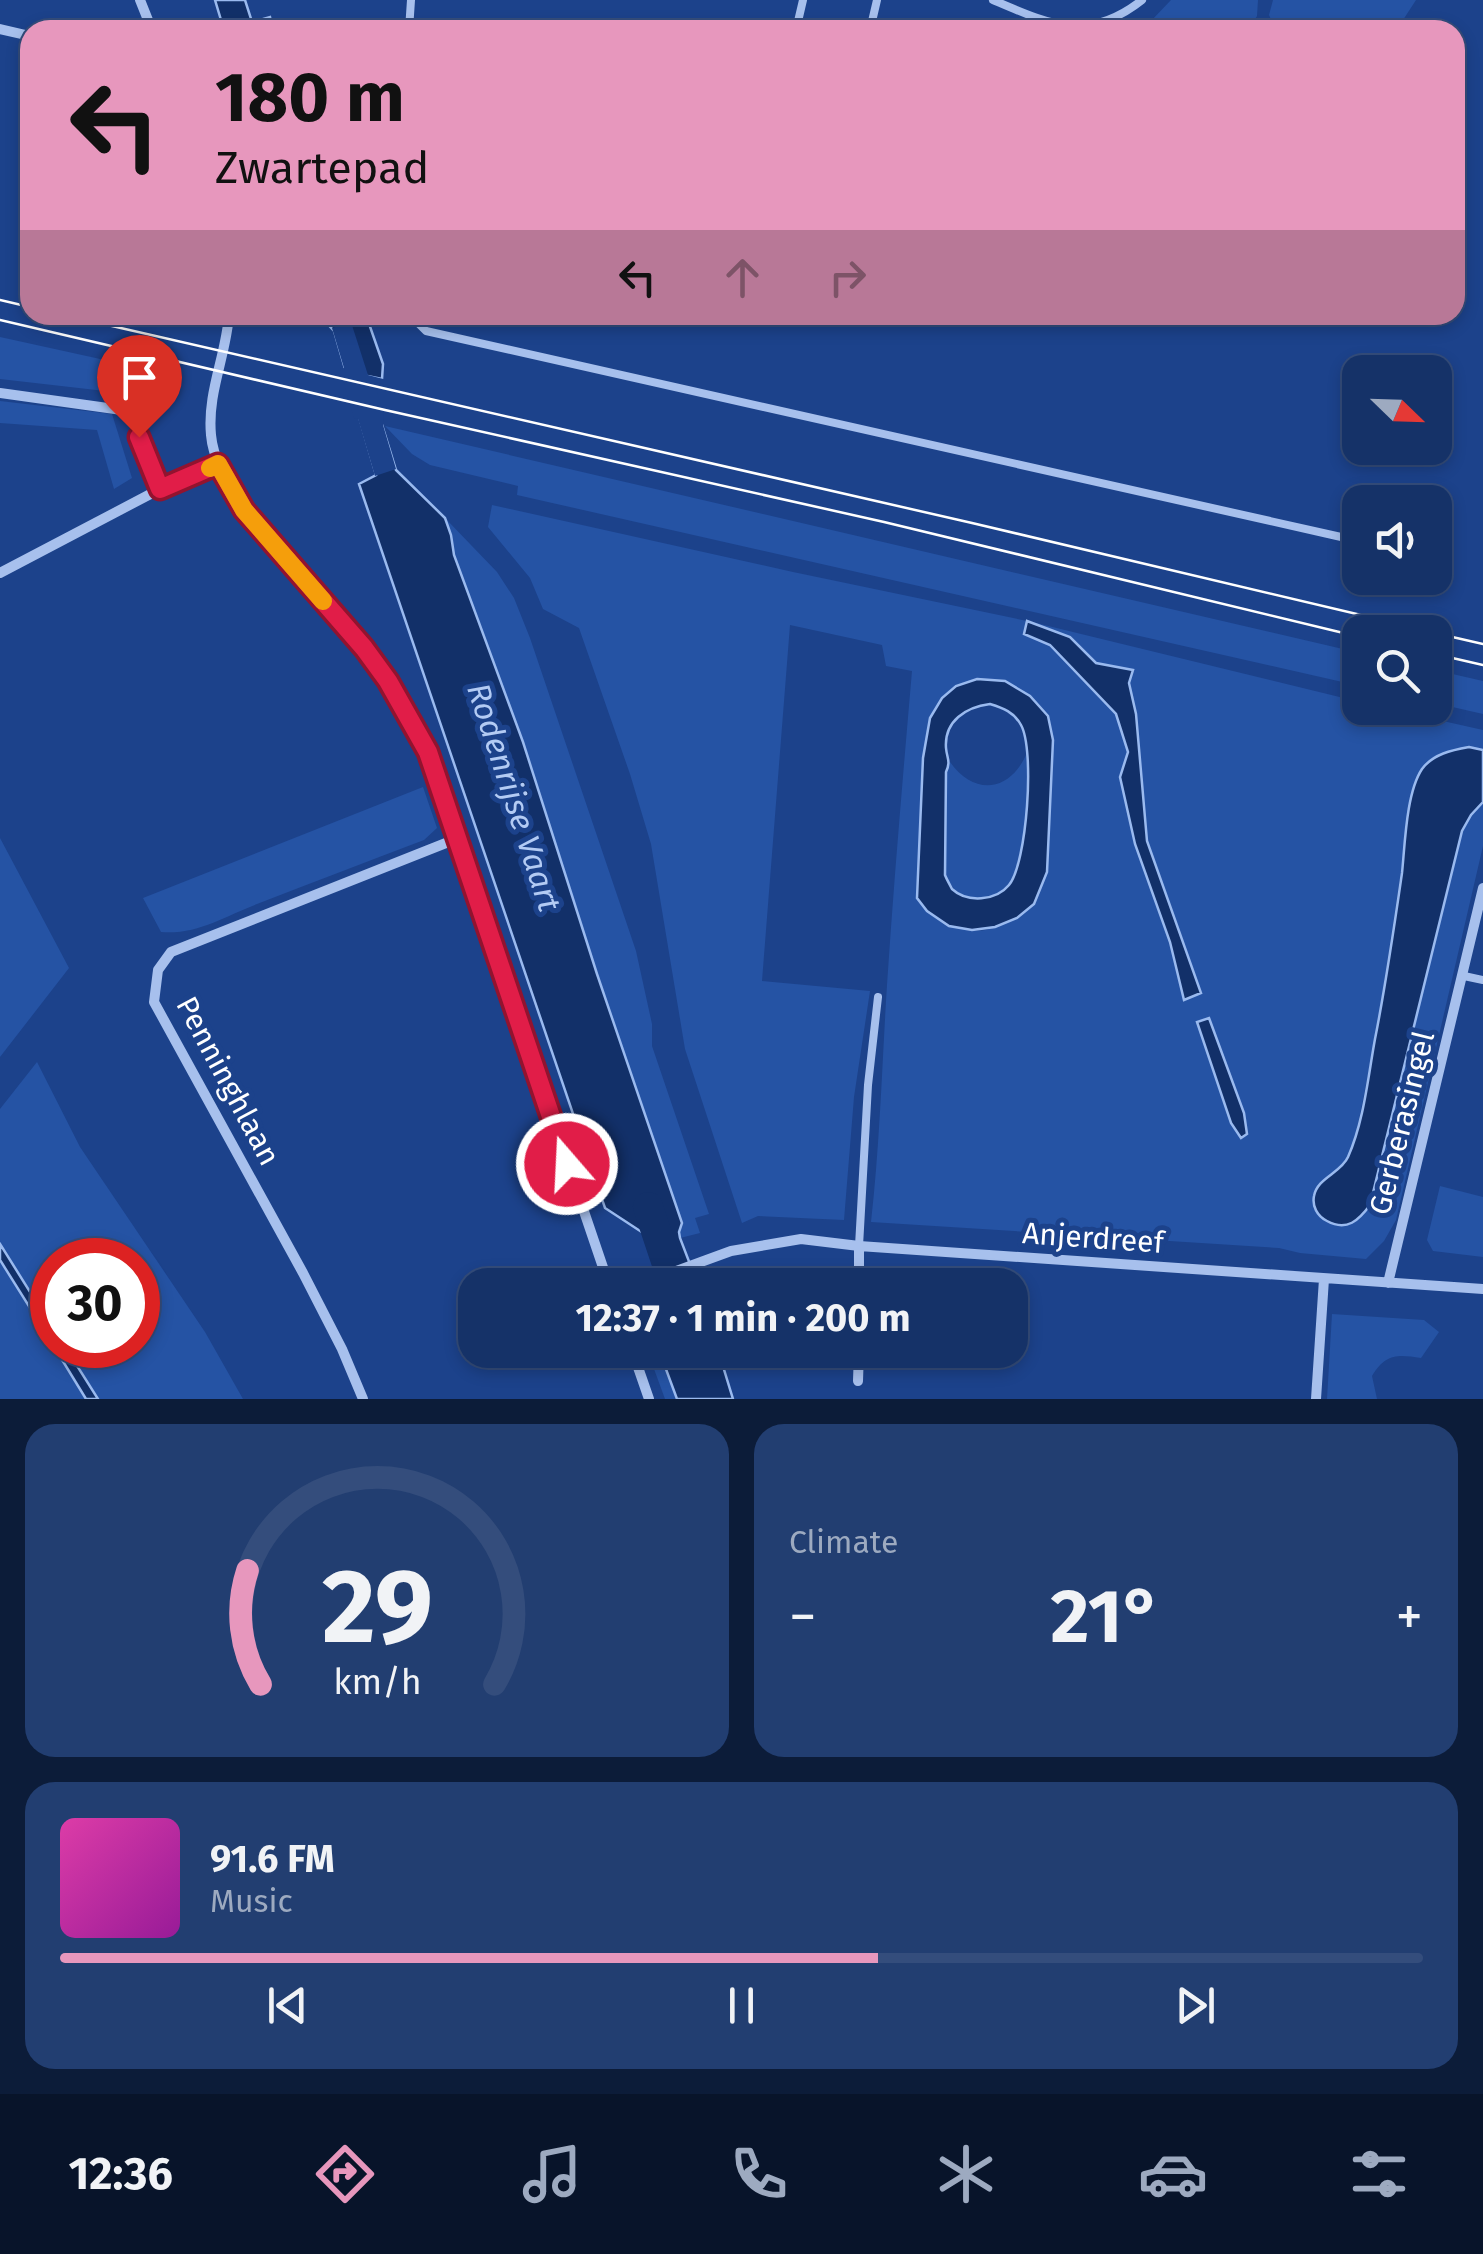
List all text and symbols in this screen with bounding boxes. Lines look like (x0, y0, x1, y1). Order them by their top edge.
text: 180 m (215, 56, 405, 140)
icon: left (50, 60, 180, 190)
text: Zwartepad (215, 141, 429, 195)
icon: left (610, 250, 665, 305)
icon: ahead (715, 250, 770, 305)
icon: right (820, 250, 875, 305)
pin (97, 335, 182, 438)
icon: arrive (112, 350, 167, 405)
north arrow (1342, 355, 1452, 465)
map controls (1342, 355, 1452, 725)
button: sound (1342, 485, 1452, 595)
button: search (1342, 615, 1452, 725)
water label: Rodenrijse Vaart (459, 678, 569, 916)
street label: Penninghlaan (168, 990, 288, 1172)
street label: Gerberasingel (1362, 1027, 1442, 1219)
position arrow (515, 1112, 619, 1216)
street label: Anjerdreef (1021, 1215, 1167, 1261)
speed limit sign: 30 (30, 1238, 160, 1368)
text: 12:37 · 1 min · 200 m (575, 1295, 911, 1341)
text: Climate (789, 1523, 898, 1561)
text: 29 (322, 1545, 432, 1670)
text: 21° (1051, 1572, 1162, 1662)
text: − (789, 1584, 817, 1650)
text: + (1396, 1584, 1423, 1650)
text: km/h (333, 1661, 421, 1703)
text: 91.6 FM (210, 1836, 335, 1882)
text: Music (210, 1882, 293, 1920)
icon: previous (260, 1978, 315, 2033)
icon: pause (714, 1978, 769, 2033)
icon: next (1168, 1978, 1223, 2033)
icon: directions (310, 2139, 380, 2209)
icon: music (517, 2139, 587, 2209)
icon: phone (724, 2139, 794, 2209)
icon: climate (931, 2139, 1001, 2209)
icon: car (1138, 2139, 1208, 2209)
icon: filters (1344, 2139, 1414, 2209)
text: 12:36 (68, 2147, 173, 2201)

